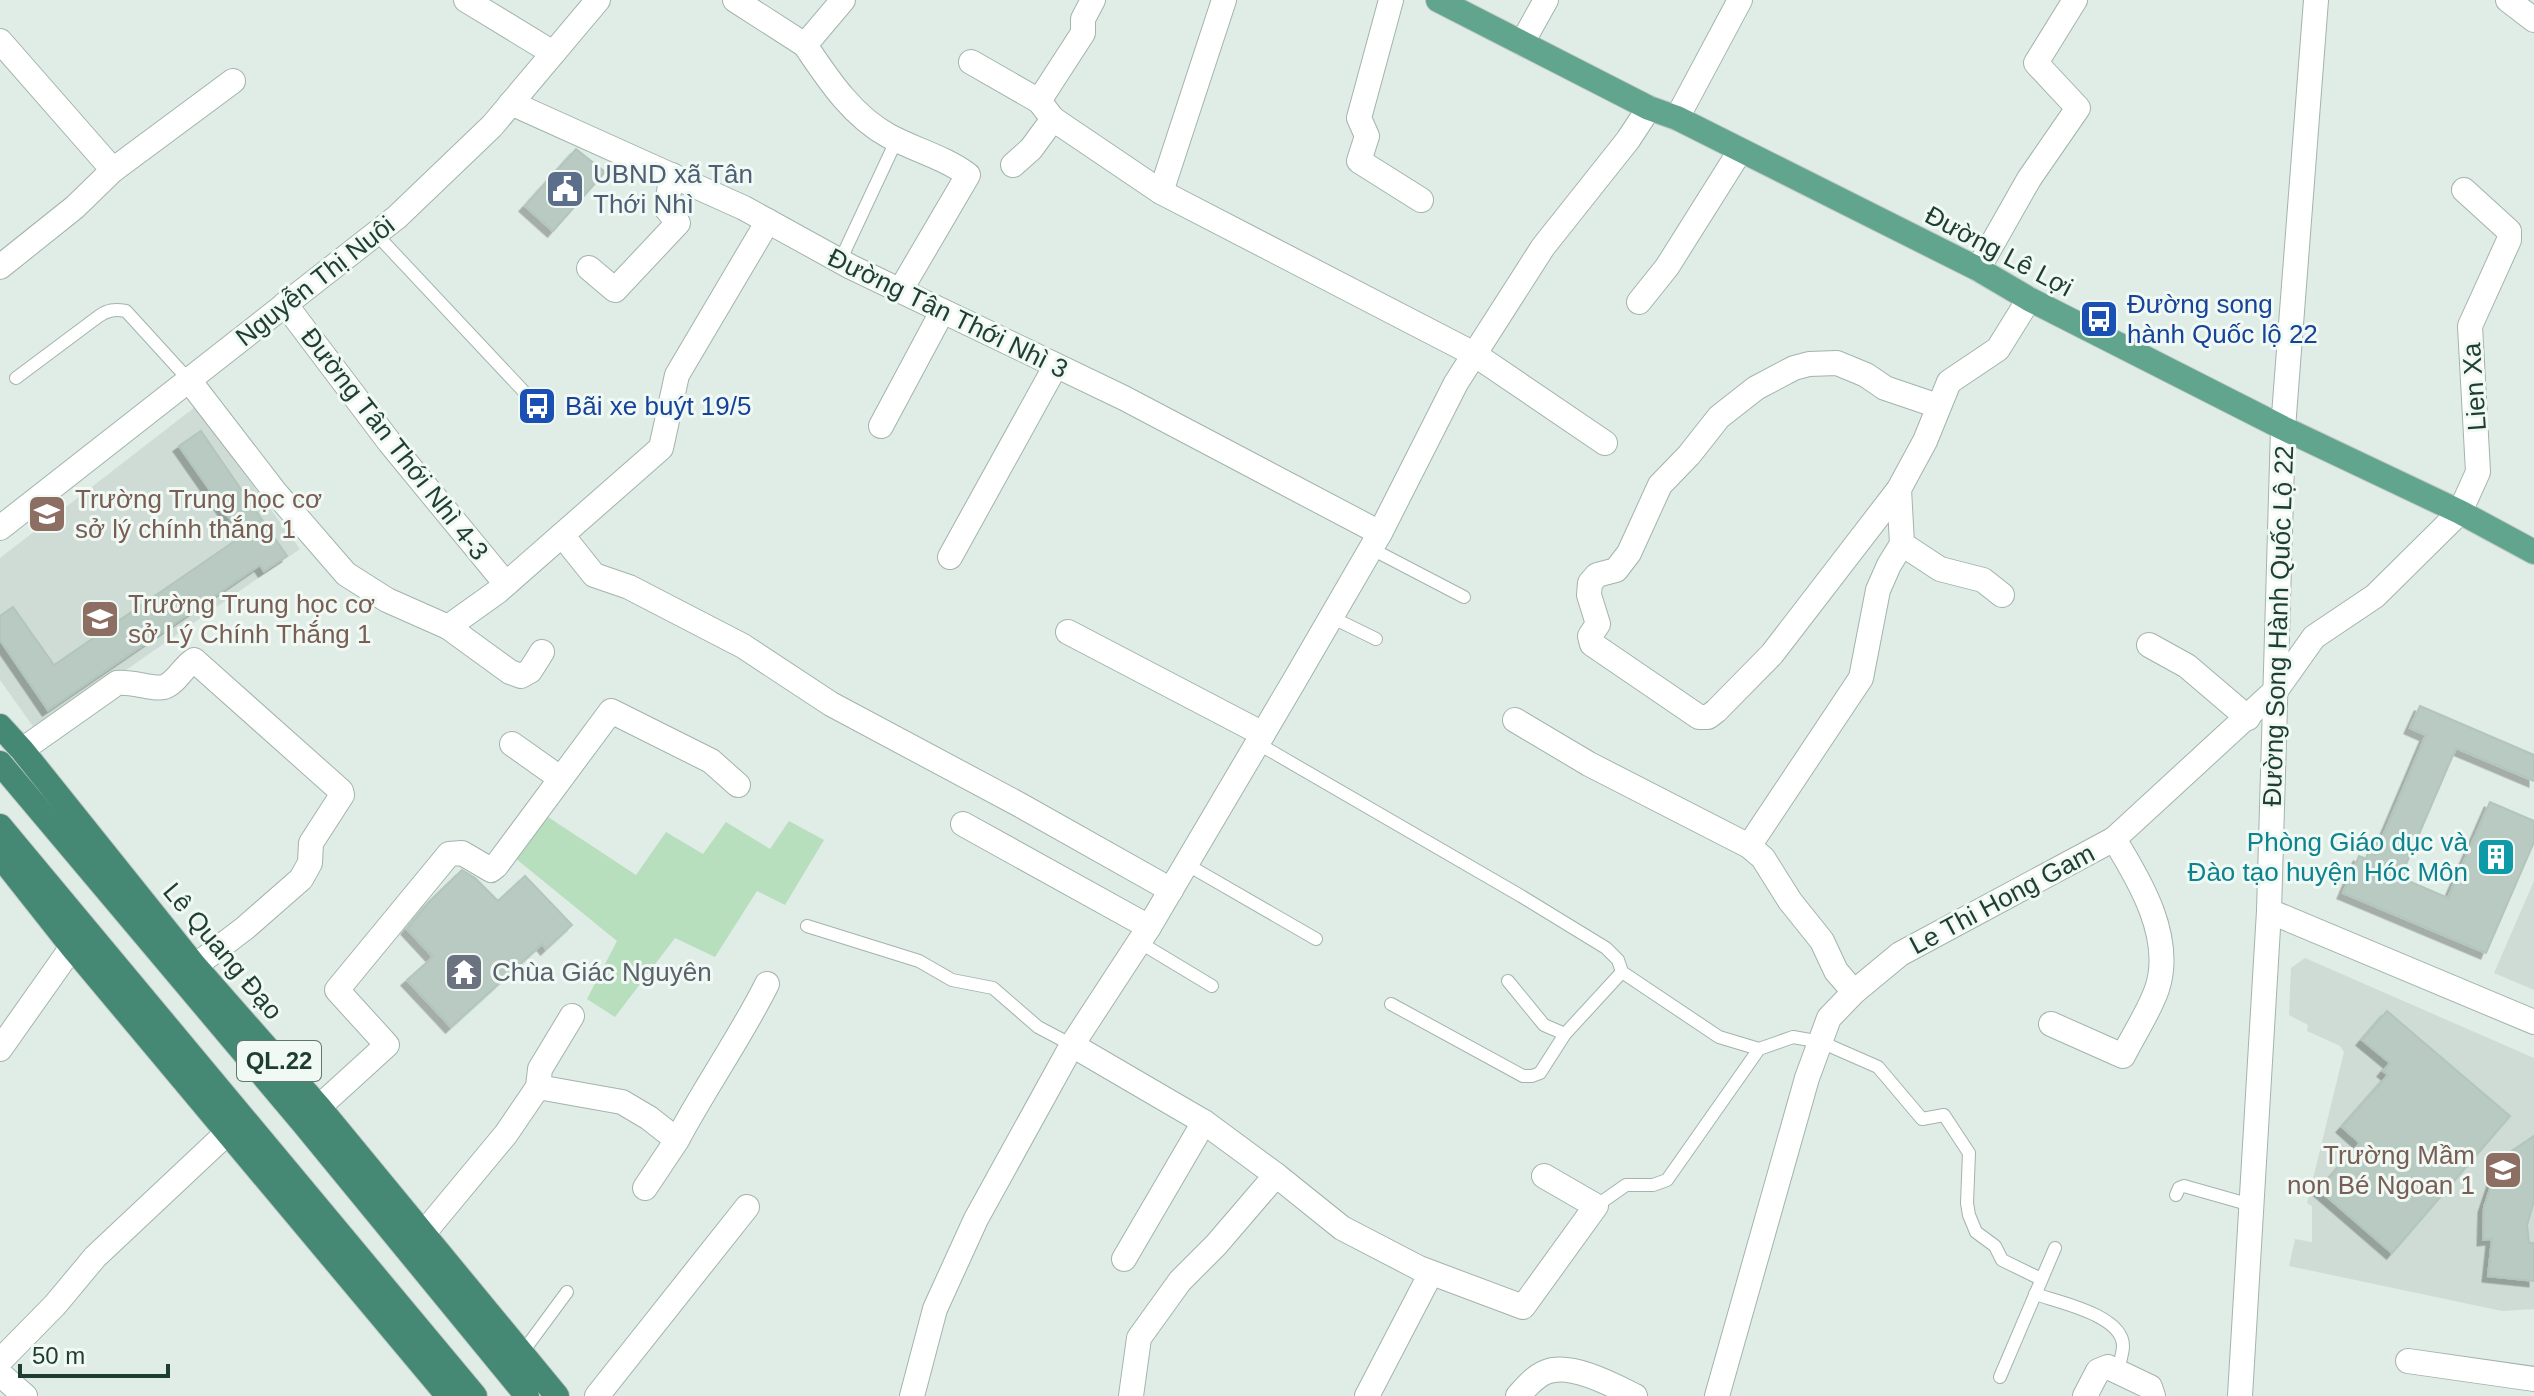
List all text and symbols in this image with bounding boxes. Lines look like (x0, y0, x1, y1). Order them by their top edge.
place label: UBND xã Tân Thới Nhì (593, 159, 753, 219)
public building icon: UBND xã Tân Thới Nhì (544, 168, 586, 210)
street label: Đường Lê Lợi (1920, 200, 2078, 302)
street label: Nguyễn Thị Nuôi (230, 210, 400, 352)
street label: Đường Tân Thới Nhì 3 (823, 242, 1073, 384)
place label: Đường song hành Quốc lộ 22 (2127, 289, 2318, 349)
bus stop icon: Đường song hành Quốc lộ 22 (2078, 298, 2120, 340)
street label: Đường Tân Thới Nhì 4-3 (295, 322, 495, 566)
street label: Lien Xa (2456, 341, 2492, 432)
bus stop icon: Bãi xe buýt 19/5 (516, 385, 558, 427)
place label: Bãi xe buýt 19/5 (565, 391, 751, 421)
street label: Đường Song Hành Quốc Lộ 22 (2257, 445, 2299, 807)
place label: Trường Trung học cơ sở lý chính thắng 1 (75, 484, 322, 544)
school or university icon: Trường Trung học cơ sở lý chính thắng 1 (26, 493, 68, 535)
place label: Trường Trung học cơ sở Lý Chính Thắng 1 (128, 589, 375, 649)
school or university icon: Trường Trung học cơ sở Lý Chính Thắng 1 (79, 598, 121, 640)
place label: Phòng Giáo dục và Đào tạo huyện Hóc Môn (2188, 827, 2469, 887)
building icon: Phòng Giáo dục và Đào tạo huyện Hóc Môn (2475, 836, 2517, 878)
street label: Le Thi Hong Gam (1905, 838, 2099, 960)
street label: Lê Quang Đạo (157, 877, 289, 1025)
temple icon: Chùa Giác Nguyên (443, 951, 485, 993)
place label: Chùa Giác Nguyên (492, 957, 712, 987)
road number: QL.22 (237, 1041, 321, 1081)
place label: Trường Mầm non Bé Ngoan 1 (2287, 1140, 2475, 1200)
school or university icon: Trường Mầm non Bé Ngoan 1 (2482, 1149, 2524, 1191)
scale bar (20, 1328, 168, 1378)
text: 50 m (32, 1342, 85, 1369)

